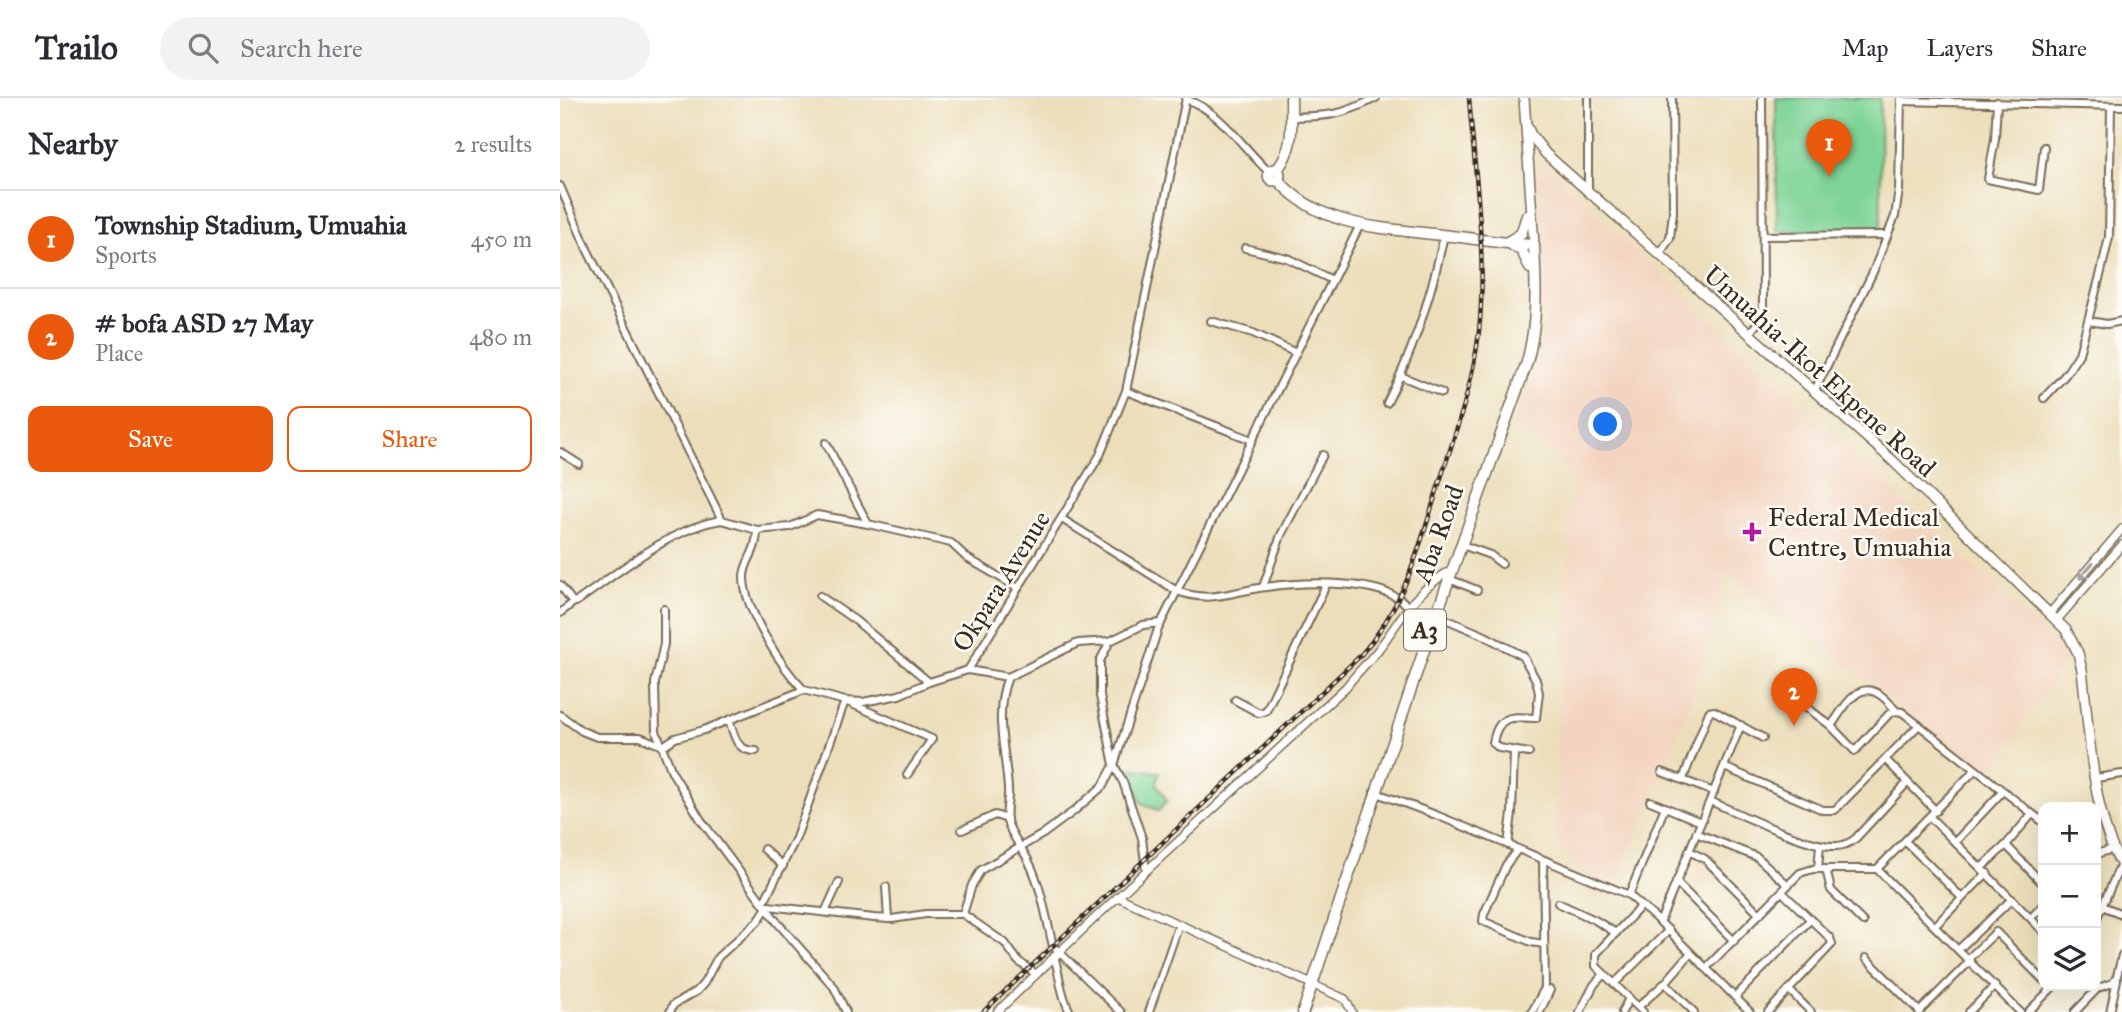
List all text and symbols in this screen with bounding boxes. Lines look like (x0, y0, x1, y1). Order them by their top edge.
search box (160, 17, 650, 80)
text: Trailo (35, 28, 118, 68)
icon: search (184, 29, 222, 67)
text: Search here (240, 32, 363, 64)
text: Map (1842, 33, 1889, 63)
text: Layers (1927, 33, 1993, 63)
text: Share (2031, 33, 2087, 63)
pin: 1 (1806, 119, 1852, 177)
text: Nearby (28, 126, 118, 162)
text: 2 results (454, 130, 532, 158)
text: Township Stadium, Umuahia (95, 209, 407, 241)
text: 1 (46, 225, 56, 253)
text: 450 m (471, 225, 532, 253)
text: Sports (95, 241, 157, 269)
street label: Umuahia-Ikot Ekpene Road (1697, 258, 1943, 484)
text: # bofa ASD 27 May (95, 307, 313, 339)
text: 2 (45, 323, 57, 351)
text: 480 m (469, 323, 532, 351)
text: Place (95, 339, 143, 367)
button: Save (28, 406, 273, 472)
button: Share (287, 406, 532, 472)
your location (1588, 407, 1622, 441)
street label: Aba Road (1405, 481, 1470, 588)
place label: Federal Medical Centre, Umuahia (1768, 501, 1951, 563)
street label: Okpara Avenue (945, 504, 1057, 657)
marker: Federal Medical Centre, Umuahia (1742, 522, 1762, 542)
one-way arrow (2078, 562, 2094, 580)
road number: A3 (1404, 610, 1446, 650)
pin: 2 (1771, 668, 1817, 726)
map controls (2038, 802, 2101, 991)
button: + (2038, 802, 2101, 865)
button: − (2038, 865, 2101, 928)
button: layers (2038, 928, 2101, 991)

